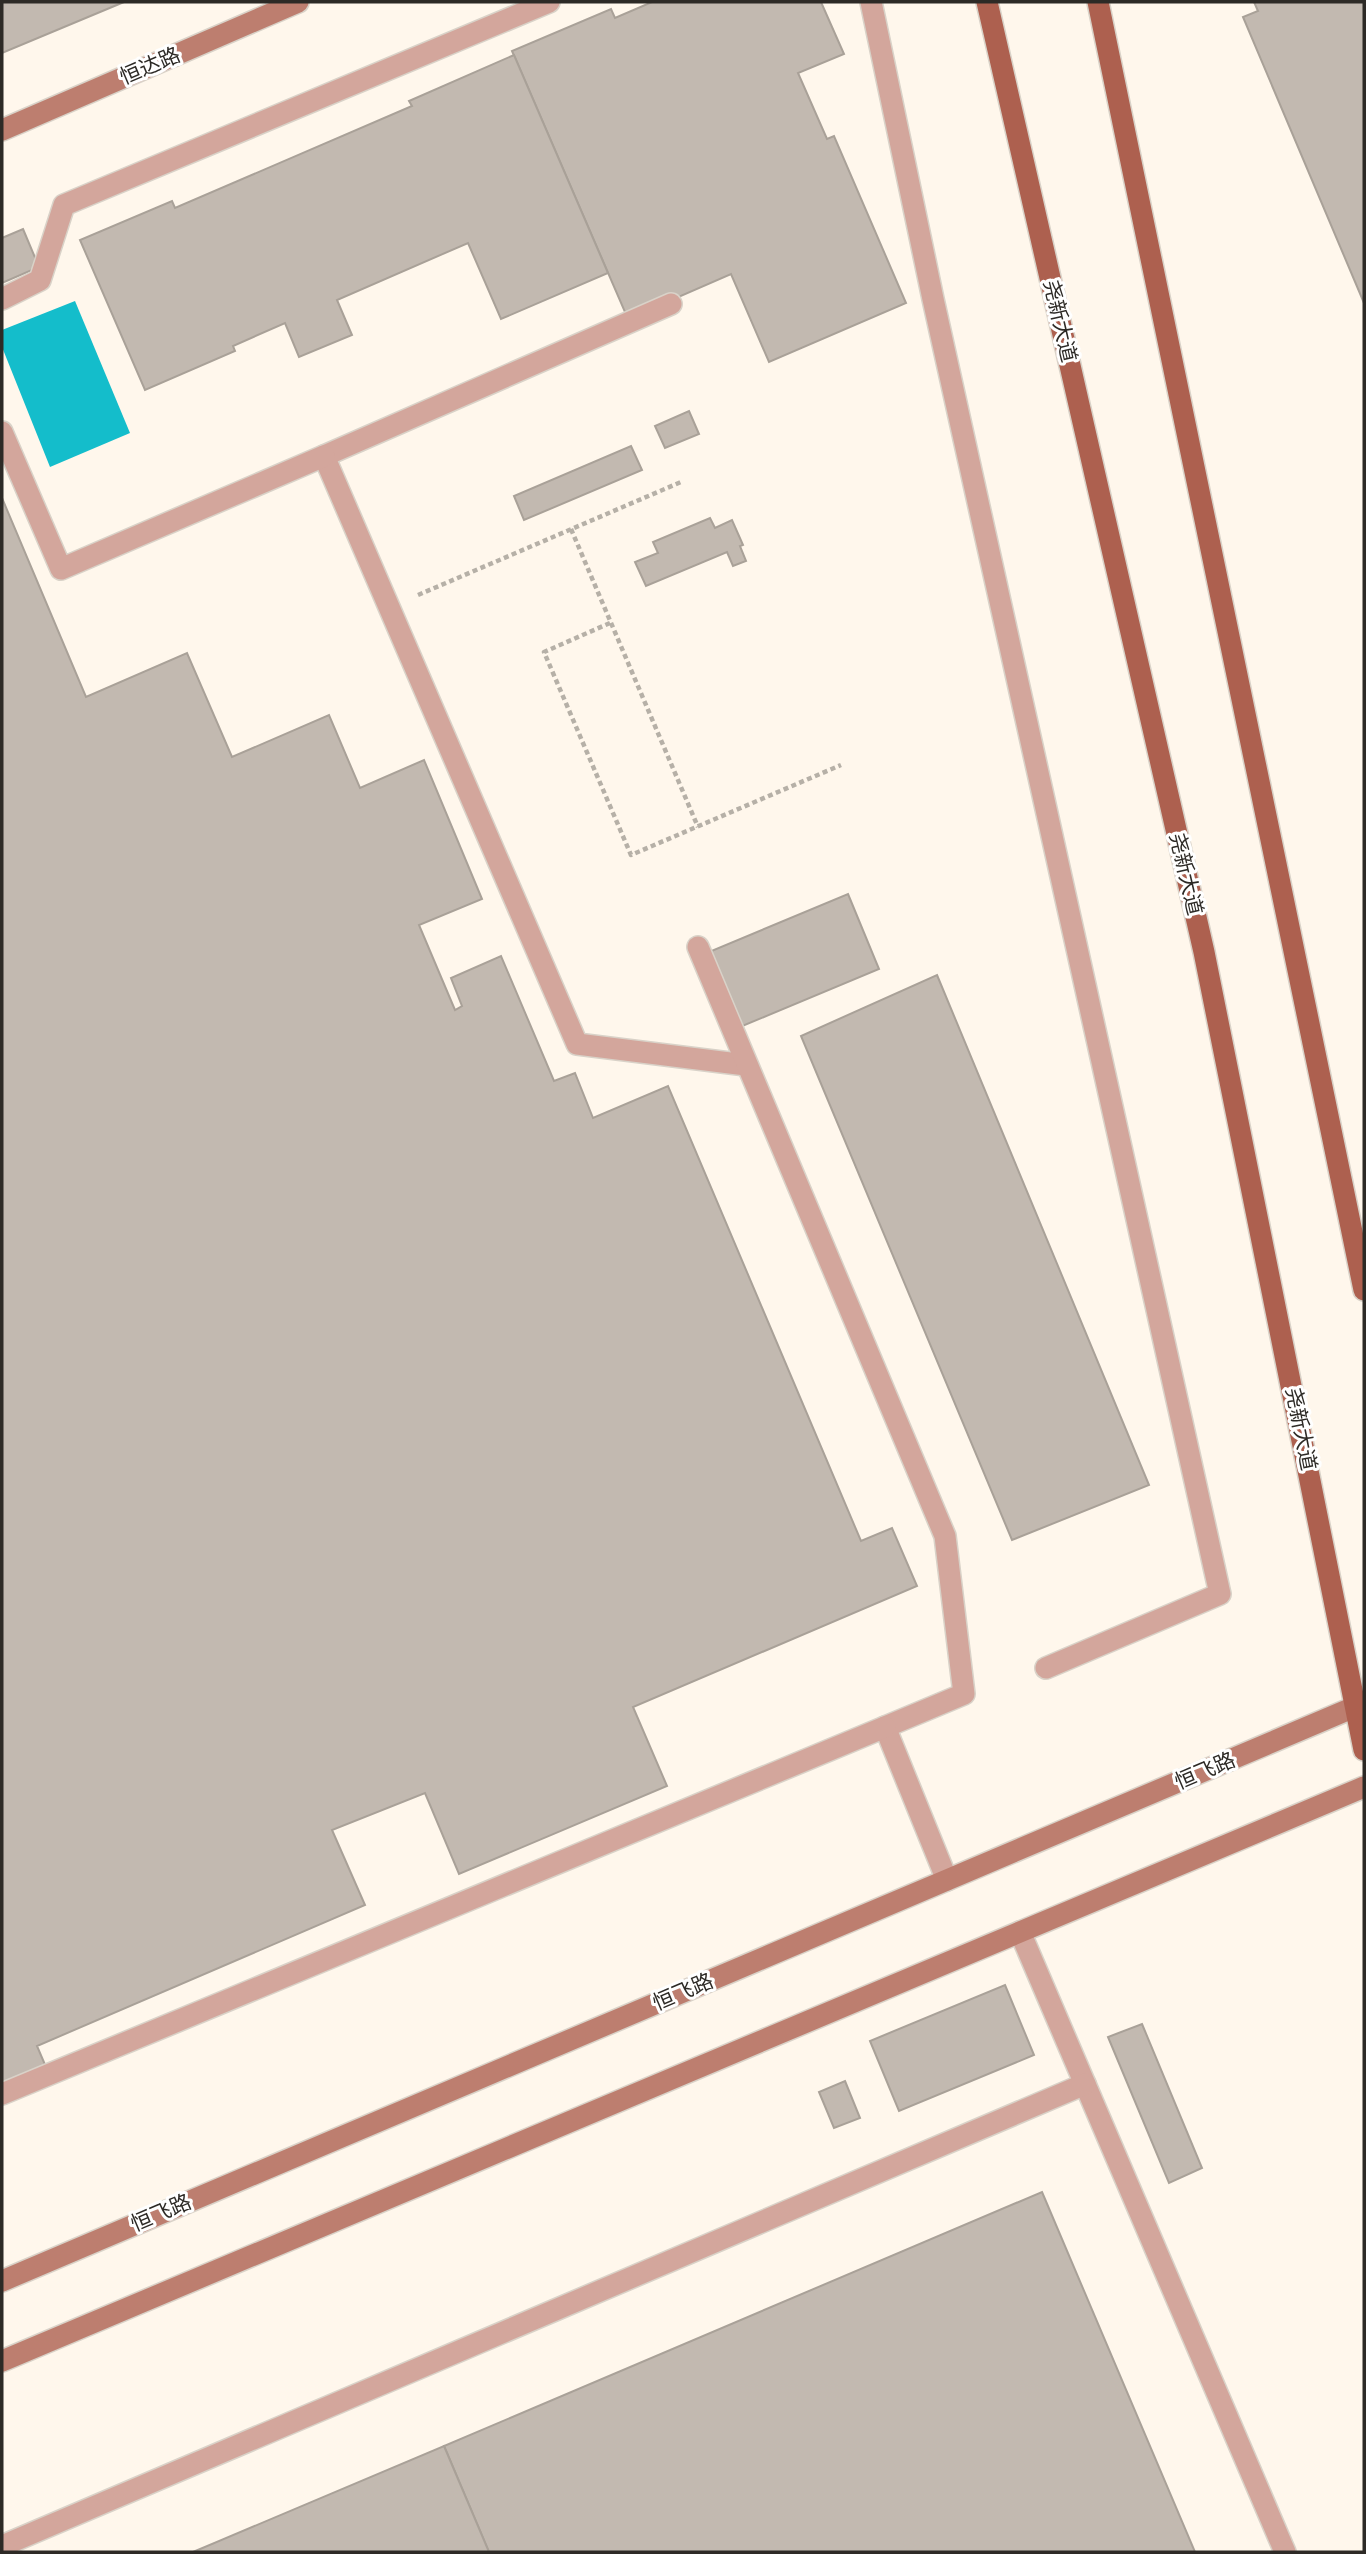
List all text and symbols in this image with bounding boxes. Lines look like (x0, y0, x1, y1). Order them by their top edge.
street label: 恒达路 (116, 43, 184, 89)
street label: 尧新大道 (1039, 277, 1081, 365)
street label: 尧新大道 (1165, 830, 1207, 918)
street label: 尧新大道 (1281, 1385, 1321, 1473)
street label: 恒飞路 (1171, 1748, 1239, 1794)
street label: 恒飞路 (649, 1969, 717, 2015)
street label: 恒飞路 (127, 2190, 195, 2236)

